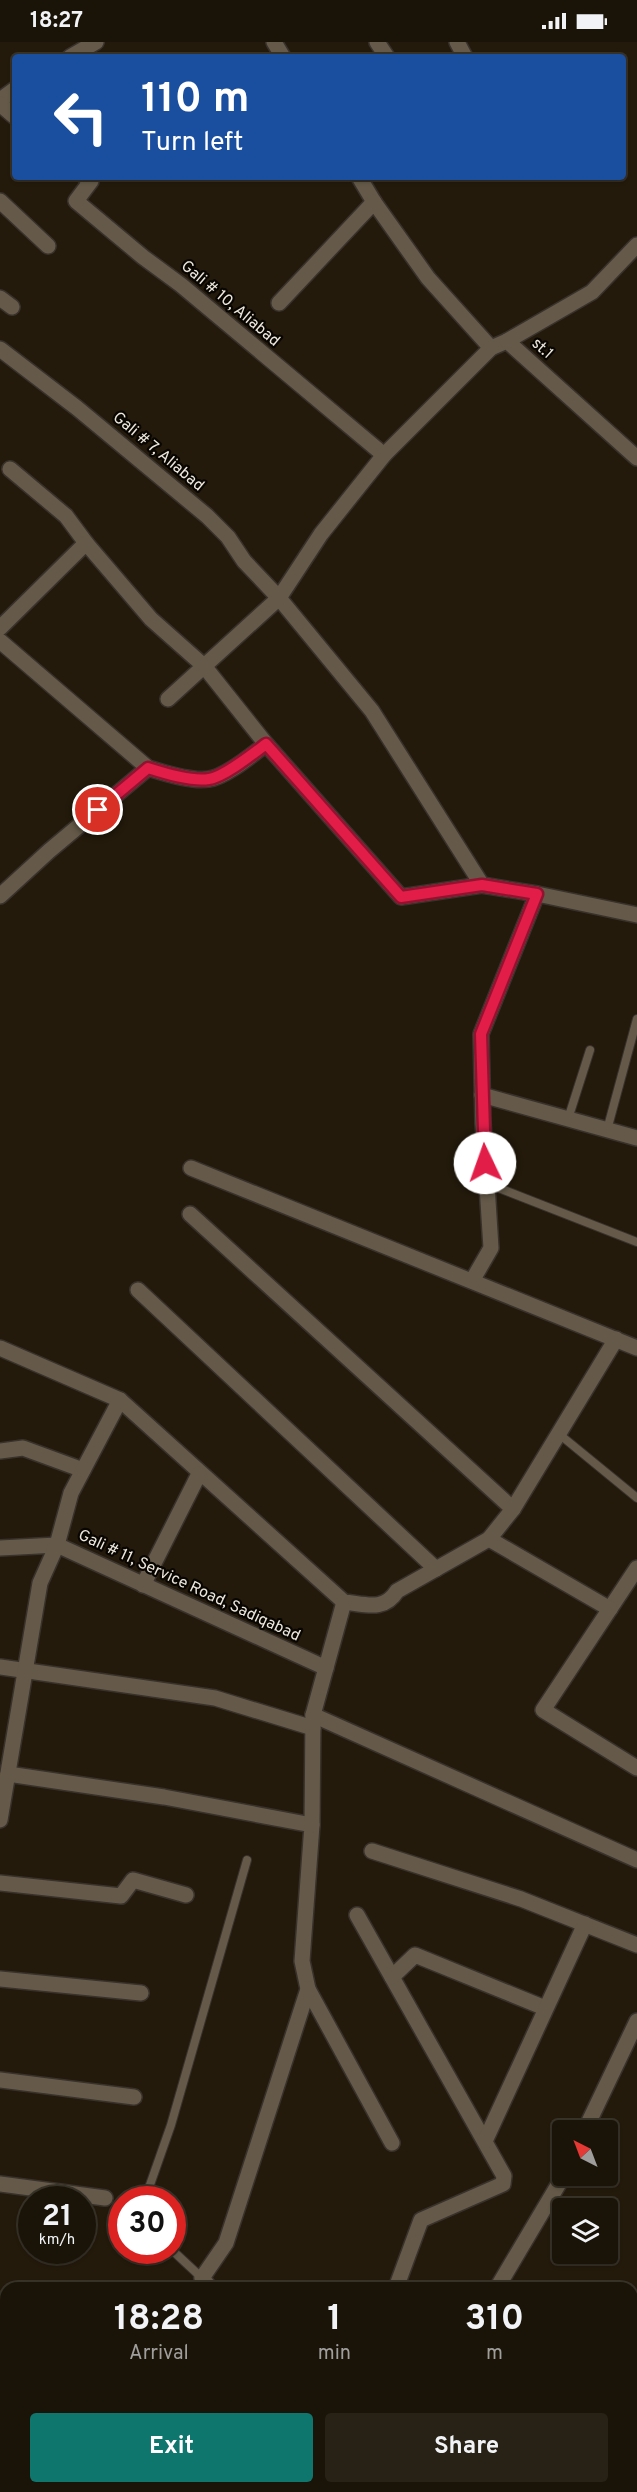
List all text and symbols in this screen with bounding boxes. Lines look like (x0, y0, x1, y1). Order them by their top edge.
text: 18:27 (30, 8, 83, 35)
text: 110 m (141, 74, 250, 127)
icon: left (42, 78, 120, 156)
text: Turn left (141, 126, 243, 160)
street label: Gali # 10, Aliabad (176, 257, 284, 351)
street label: st.1 (527, 334, 557, 364)
street label: Gali # 7, Aliabad (108, 408, 208, 496)
pin (72, 784, 123, 835)
icon: arrive (81, 793, 114, 826)
position arrow (453, 1131, 517, 1195)
street label: Gali # 11, Service Road, Sadiqabad (75, 1526, 303, 1646)
north arrow (552, 2120, 618, 2186)
map controls (552, 2120, 618, 2264)
speed limit sign: 30 (108, 2186, 186, 2264)
button: layers (552, 2198, 618, 2264)
text: 21 (42, 2199, 72, 2236)
text: km/h (39, 2231, 75, 2250)
text: 18:28 (114, 2297, 204, 2343)
text: 1 (327, 2297, 342, 2343)
text: 310 (465, 2297, 524, 2343)
text: Arrival (129, 2341, 189, 2367)
text: min (318, 2341, 351, 2367)
text: m (486, 2341, 503, 2367)
button: Exit (30, 2413, 313, 2482)
button: Share (325, 2413, 608, 2482)

